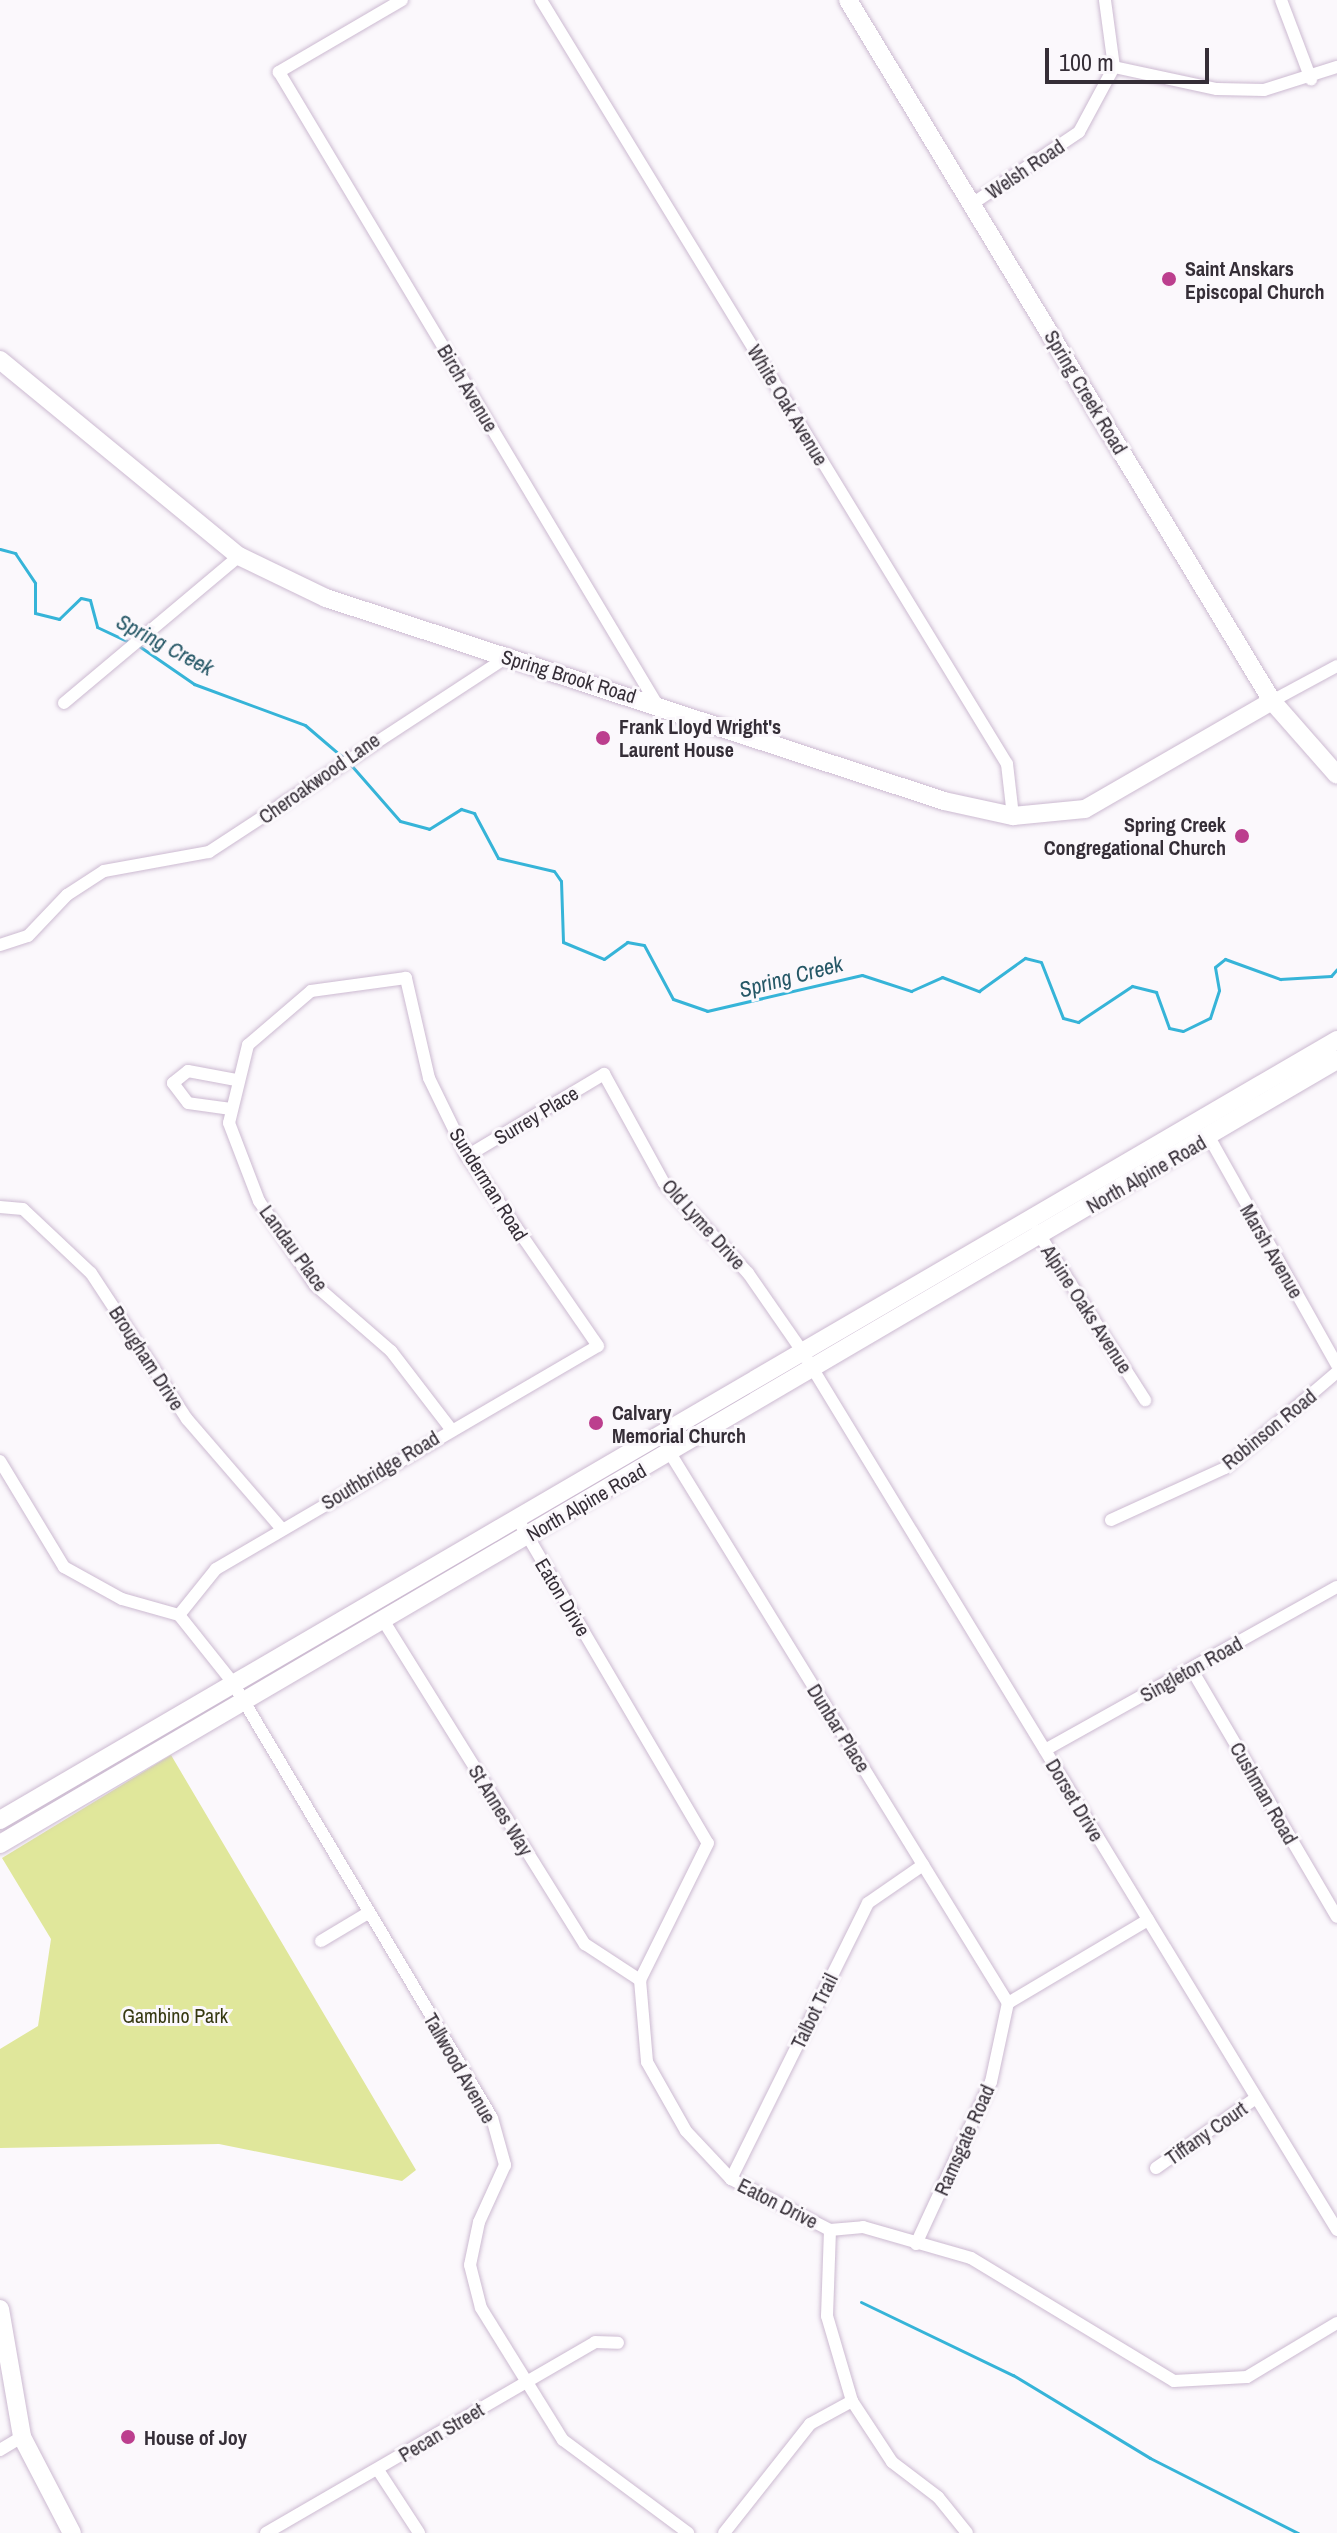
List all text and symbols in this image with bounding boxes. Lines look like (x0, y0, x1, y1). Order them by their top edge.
scale bar (1049, 32, 1213, 82)
text: 100 m (1059, 46, 1114, 78)
street label: Welsh Road (981, 134, 1069, 204)
place label: Saint Anskars Episcopal Church (1185, 256, 1324, 303)
marker: Saint Anskars Episcopal Church (1160, 270, 1178, 288)
street label: Spring Creek Road (1040, 326, 1132, 458)
street label: Birch Avenue (432, 340, 504, 436)
street label: White Oak Avenue (742, 340, 834, 470)
water label: Spring Creek (112, 608, 218, 682)
street label: Spring Brook Road (499, 644, 639, 708)
place label: Frank Lloyd Wright's Laurent House (619, 714, 781, 761)
street label: Cheroakwood Lane (254, 727, 384, 829)
marker: Frank Lloyd Wright's Laurent House (594, 729, 612, 747)
place label: Spring Creek Congregational Church (1044, 812, 1226, 859)
marker: Spring Creek Congregational Church (1233, 827, 1251, 845)
water label: Spring Creek (736, 950, 846, 1004)
street label: Surrey Place (490, 1081, 582, 1149)
street label: Sunderman Road (445, 1123, 533, 1245)
street label: North Alpine Road (1082, 1130, 1210, 1218)
street label: Old Lyme Drive (657, 1174, 751, 1274)
street label: Marsh Avenue (1235, 1199, 1309, 1303)
street label: Landau Place (255, 1200, 333, 1296)
street label: Alpine Oaks Avenue (1036, 1240, 1138, 1378)
street label: Brougham Drive (104, 1301, 190, 1415)
street label: Robinson Road (1217, 1384, 1321, 1474)
place label: Calvary Memorial Church (612, 1400, 746, 1447)
marker: Calvary Memorial Church (587, 1414, 605, 1432)
street label: Southbridge Road (317, 1425, 443, 1515)
street label: North Alpine Road (522, 1458, 650, 1546)
street label: Eaton Drive (530, 1554, 596, 1640)
street label: Singleton Road (1136, 1631, 1246, 1707)
street label: Dunbar Place (802, 1680, 876, 1776)
street label: Cushman Road (1225, 1738, 1303, 1848)
street label: Dorset Drive (1041, 1754, 1109, 1846)
street label: St Annes Way (463, 1760, 539, 1860)
street label: Talbot Trail (785, 1969, 843, 2053)
park label: Gambino Park (122, 2003, 228, 2027)
street label: Tallwood Avenue (419, 2008, 501, 2128)
street label: Ramsgate Road (929, 2081, 999, 2199)
street label: Tiffany Court (1161, 2096, 1251, 2170)
street label: Eaton Drive (734, 2173, 822, 2233)
street label: Pecan Street (394, 2397, 488, 2467)
place label: House of Joy (144, 2425, 247, 2449)
marker: House of Joy (119, 2428, 137, 2446)

